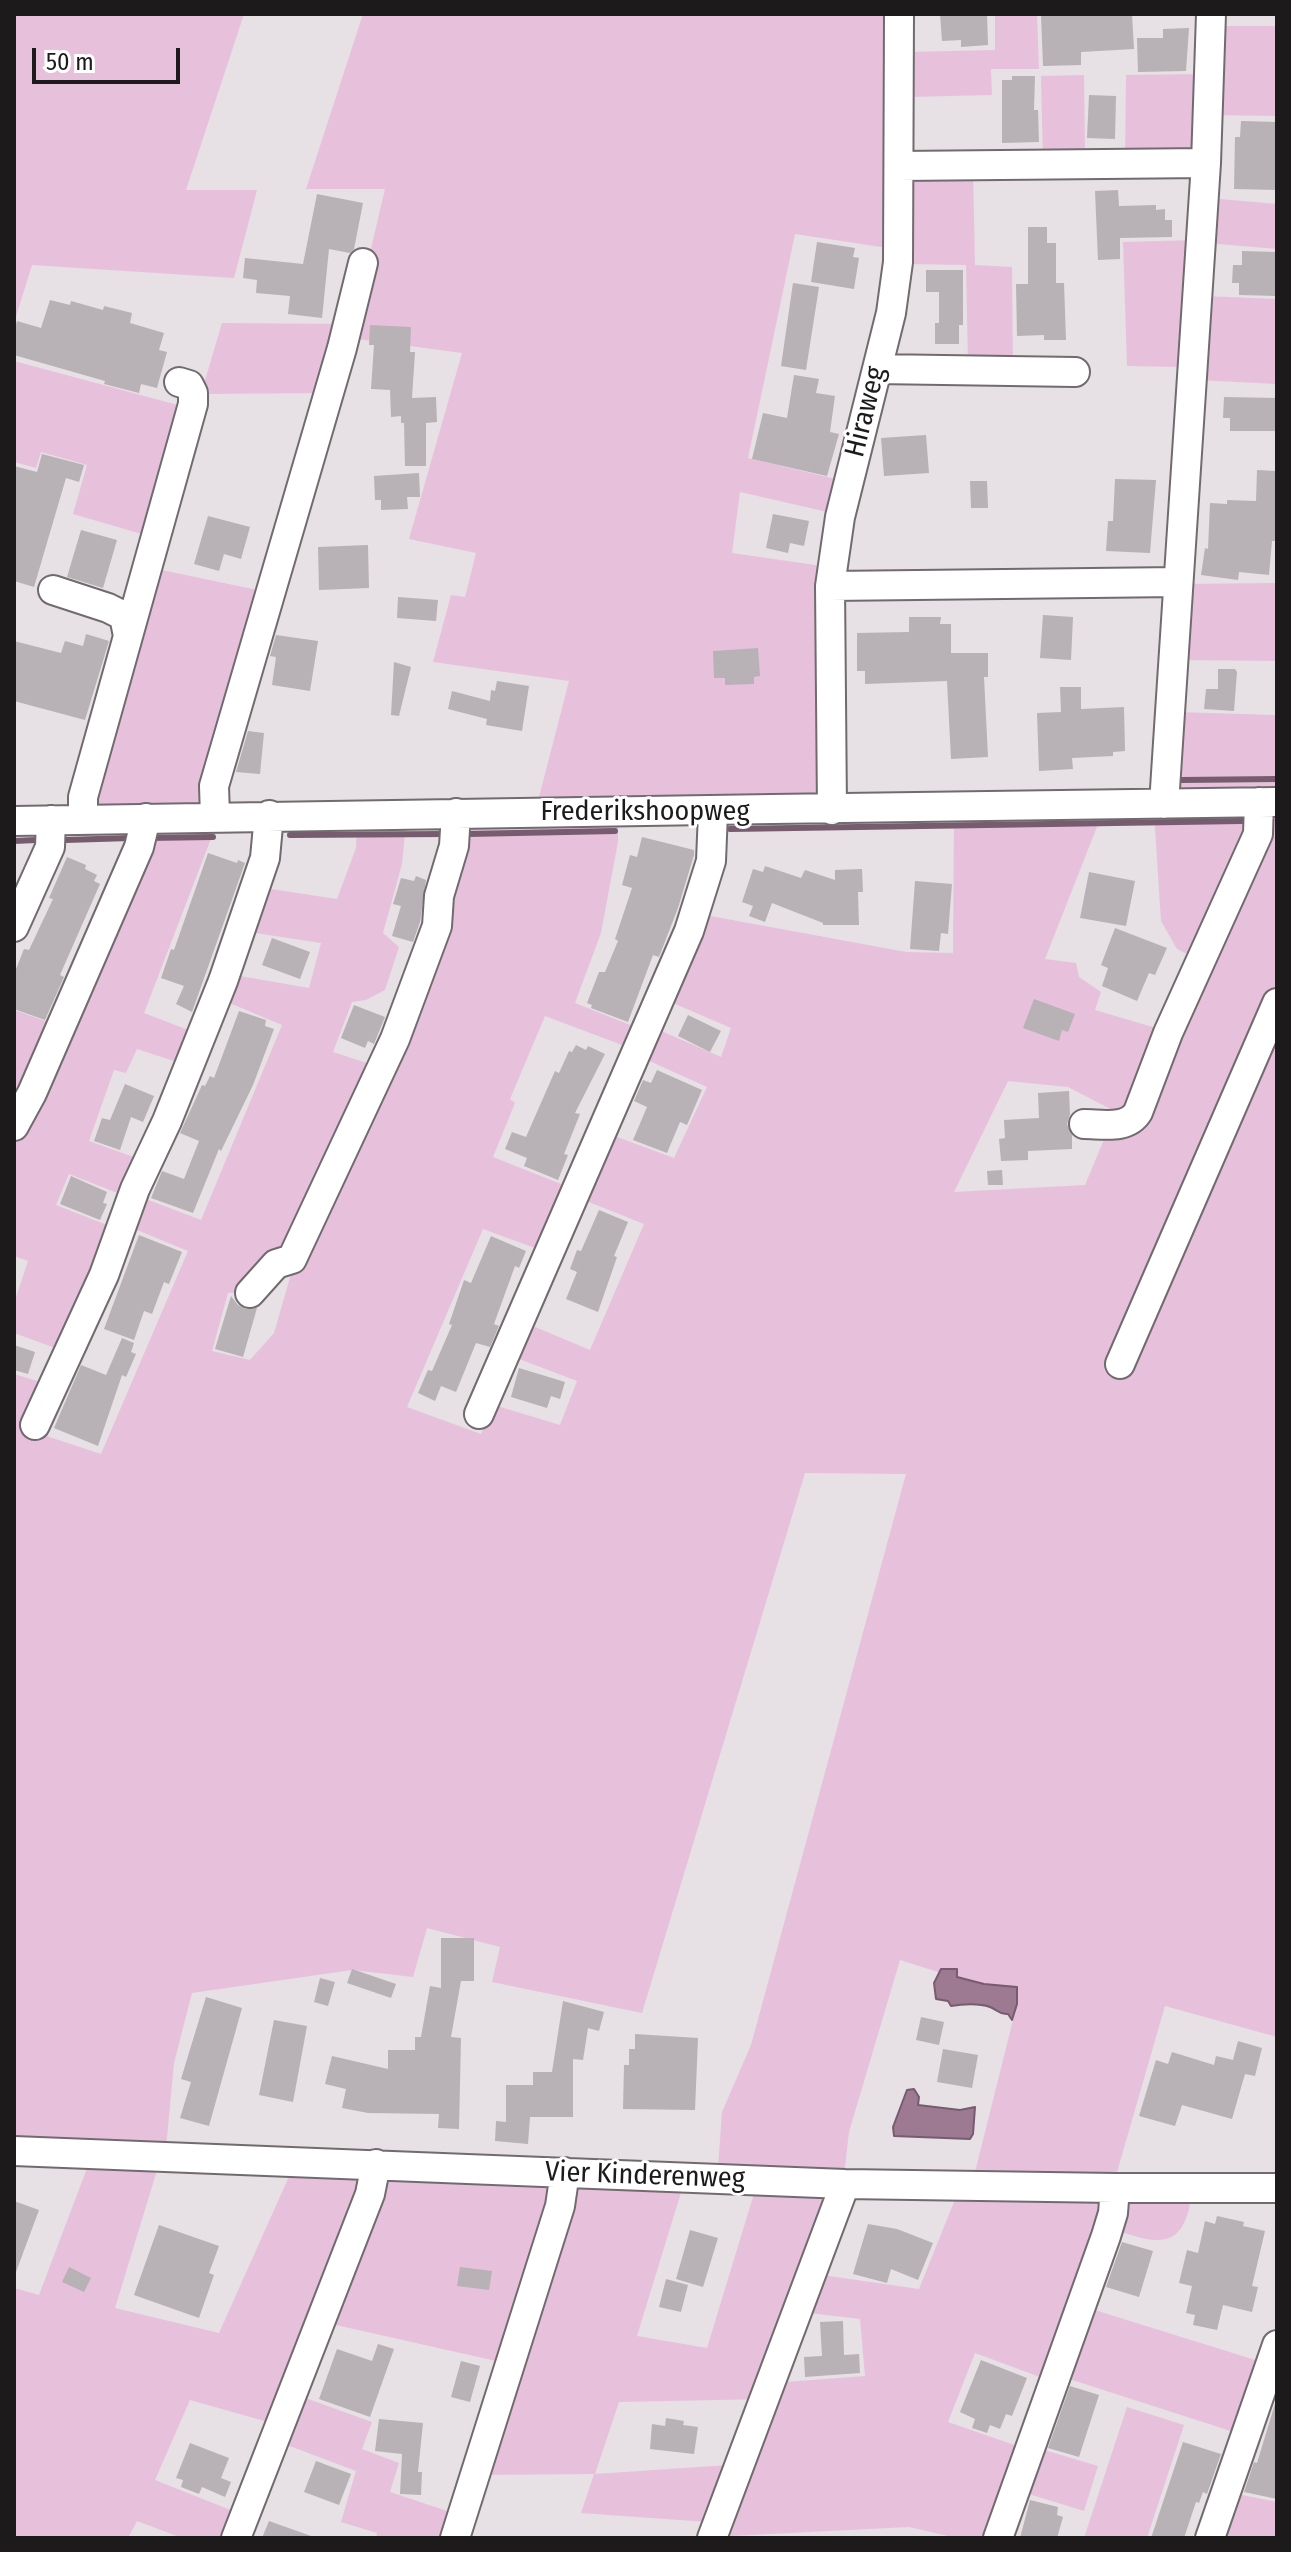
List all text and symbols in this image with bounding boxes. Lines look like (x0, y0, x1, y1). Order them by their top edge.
scale bar (36, 32, 184, 82)
text: 50 m (46, 48, 94, 76)
street label: Hiraweg (839, 363, 893, 461)
street label: Frederikshoopweg (540, 795, 750, 829)
street label: Vier Kinderenweg (545, 2156, 745, 2196)

